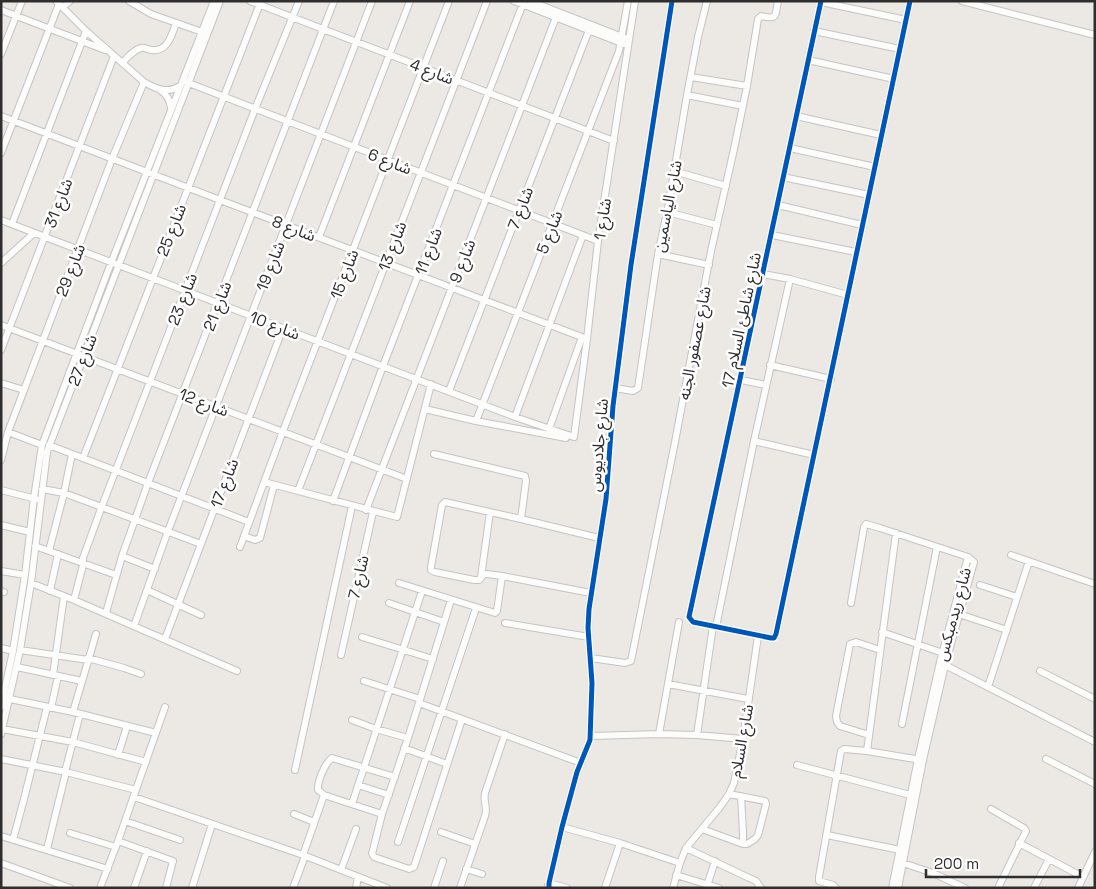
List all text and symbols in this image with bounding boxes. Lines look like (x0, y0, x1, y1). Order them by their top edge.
street label: شارع 4 (406, 54, 457, 91)
street label: شارع 6 (364, 144, 415, 181)
street label: شارع الياسمين (648, 158, 689, 254)
street label: شارع 31 (39, 175, 79, 232)
street label: شارع 7 (503, 184, 540, 233)
street label: شارع 1 (589, 197, 618, 242)
street label: شارع 25 (152, 201, 193, 260)
street label: شارع 5 (532, 207, 569, 258)
street label: شارع 8 (268, 211, 319, 248)
street label: شارع 13 (373, 218, 413, 275)
street label: شارع 11 (410, 225, 449, 278)
street label: شارع 9 (445, 236, 482, 287)
street label: شارع 19 (251, 238, 291, 295)
street label: شارع 29 (51, 241, 92, 300)
street label: شارع 15 (325, 246, 365, 303)
street label: شارع شاطئ السلام 17 (717, 250, 768, 390)
street label: شارع 23 (163, 270, 204, 329)
street label: شارع 21 (198, 278, 238, 335)
street label: شارع عصفور الجنه (673, 284, 718, 402)
street label: شارع 10 (246, 306, 303, 346)
street label: شارع 27 (63, 331, 104, 390)
street label: شارع 12 (175, 383, 232, 423)
street label: شارع جلاديوس (584, 397, 615, 493)
street label: شارع 17 (206, 456, 245, 511)
street label: شارع 7 (343, 553, 376, 602)
street label: شارع ريدمبكس (931, 565, 978, 664)
street label: شارع السلام (725, 703, 760, 780)
scale bar (926, 846, 1080, 878)
text: 200 m (934, 854, 979, 873)

